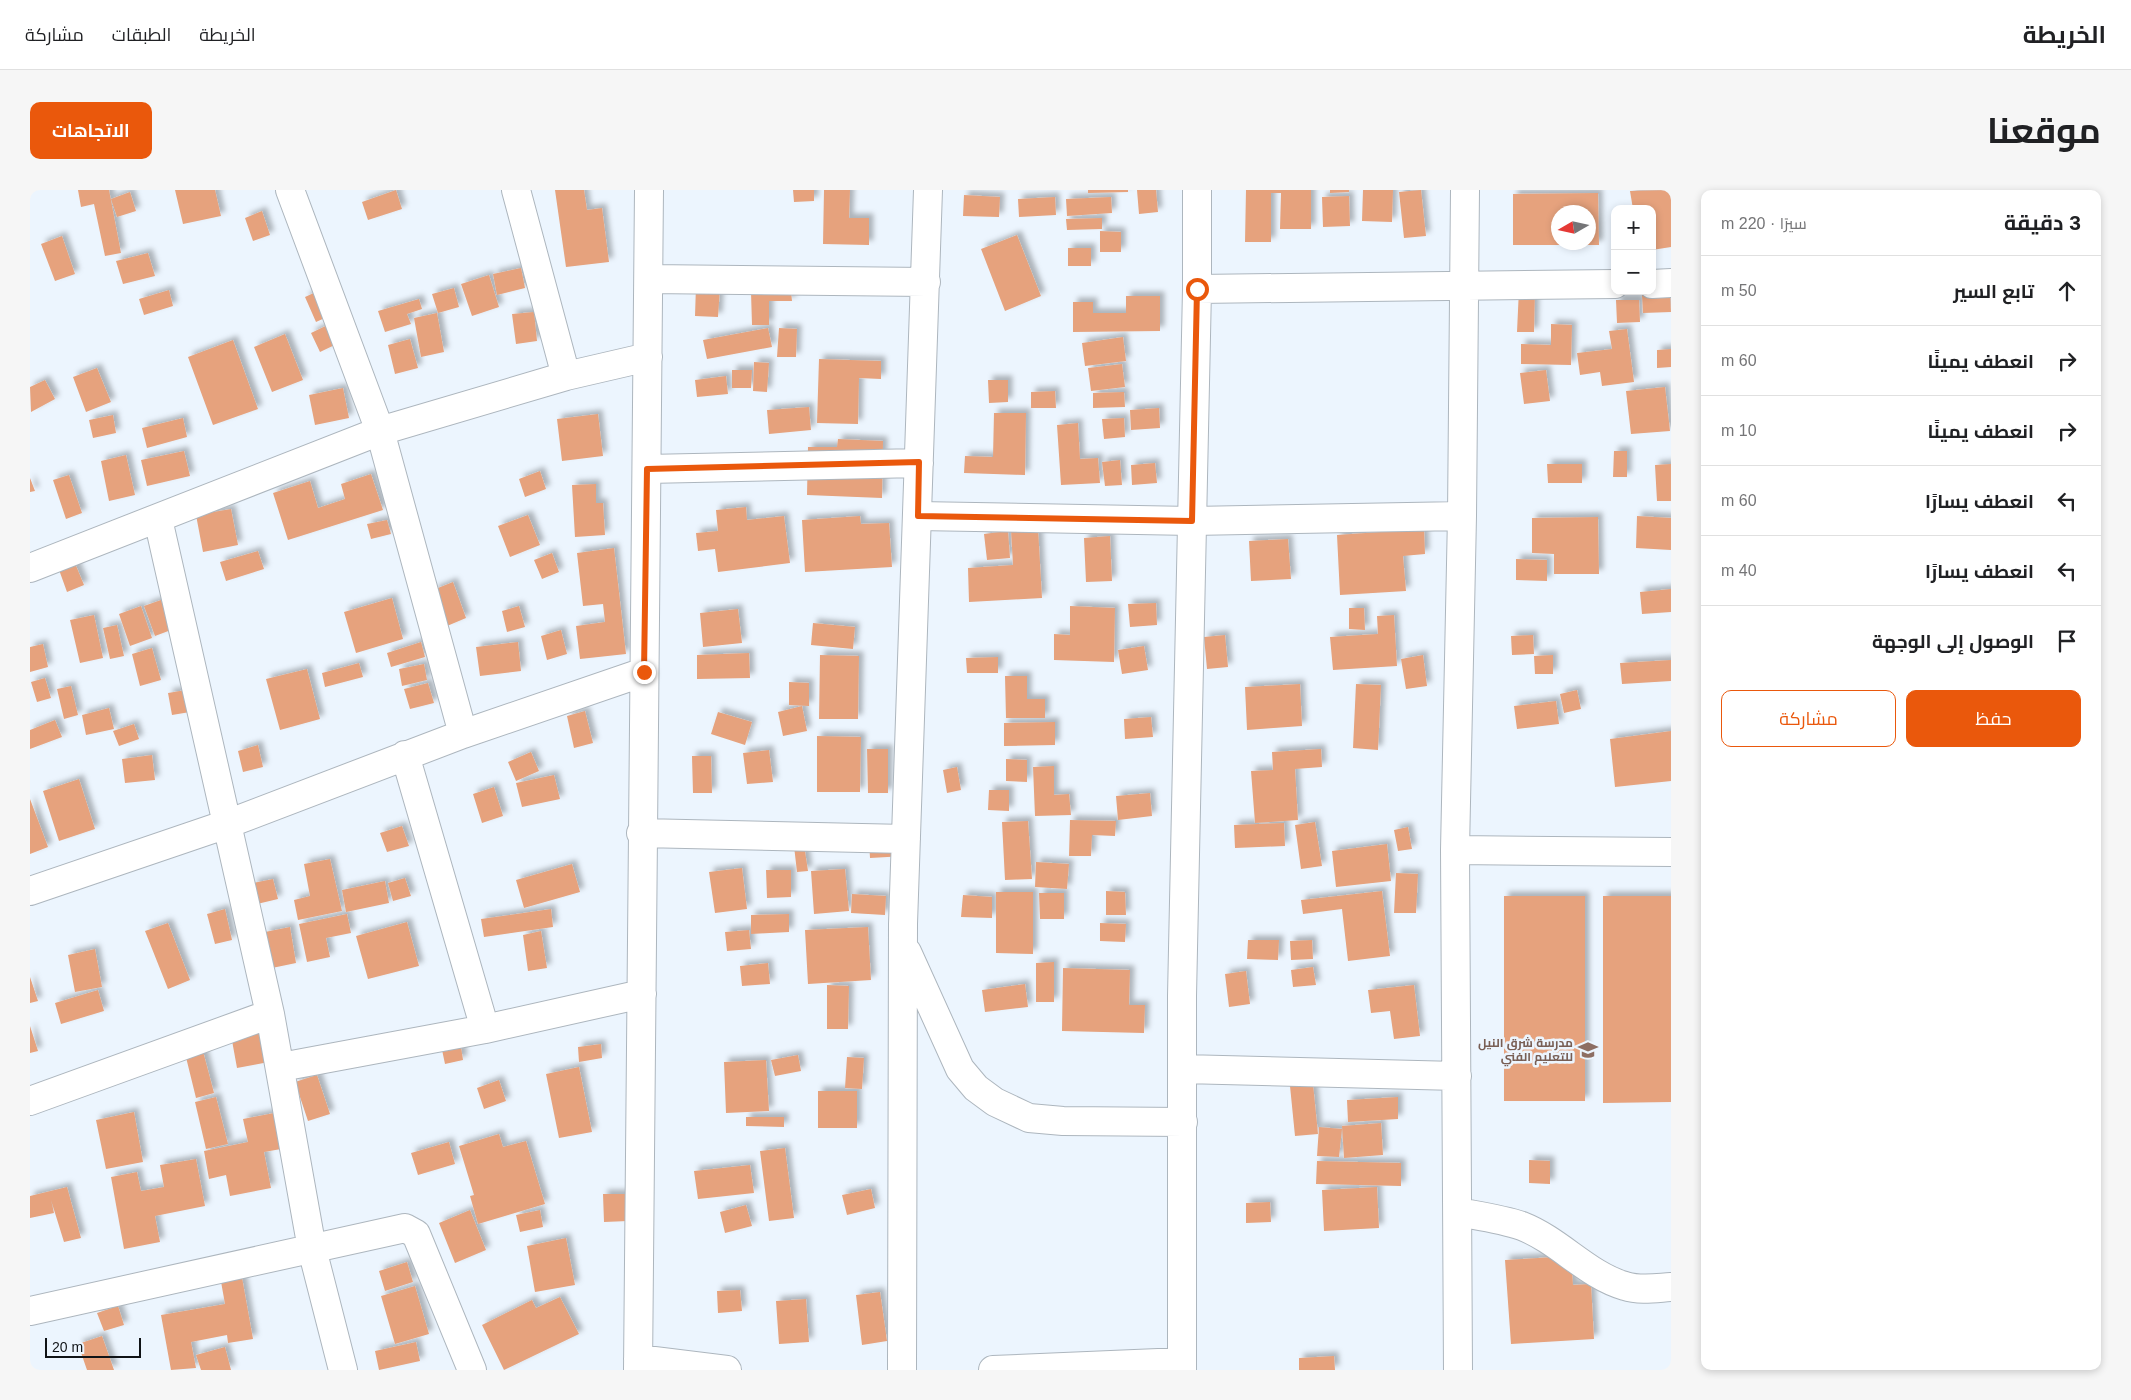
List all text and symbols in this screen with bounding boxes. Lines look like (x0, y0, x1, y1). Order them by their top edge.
text: الخريطة (2023, 21, 2106, 48)
text: مشاركة (25, 25, 84, 45)
text: الطبقات (112, 25, 171, 45)
text: الخريطة (199, 25, 256, 45)
button: الاتجاهات (30, 102, 152, 159)
text: موقعنا (1987, 111, 2101, 150)
north arrow (1551, 205, 1596, 250)
map controls (1611, 205, 1656, 295)
button: + (1611, 205, 1656, 250)
text: 3 دقيقة (2004, 211, 2081, 234)
text: سيرًا · 220 m (1721, 215, 1807, 232)
button: − (1611, 250, 1656, 295)
icon: ahead (2053, 277, 2081, 305)
route start (1186, 278, 1209, 301)
text: تابع السير (1953, 281, 2034, 302)
text: 50 m (1721, 282, 1757, 299)
icon: right (2053, 347, 2081, 375)
text: انعطف يمينًا (1927, 351, 2034, 372)
text: 60 m (1721, 352, 1757, 369)
icon: right (2053, 417, 2081, 445)
text: انعطف يمينًا (1927, 421, 2034, 442)
text: 10 m (1721, 422, 1757, 439)
icon: left (2053, 487, 2081, 515)
text: انعطف يسارًا (1925, 491, 2034, 512)
text: 60 m (1721, 492, 1757, 509)
icon: left (2053, 557, 2081, 585)
text: انعطف يسارًا (1925, 561, 2034, 582)
text: 40 m (1721, 562, 1757, 579)
icon: arrive (2053, 627, 2081, 655)
text: الوصول إلى الوجهة (1872, 631, 2034, 652)
route end (633, 661, 656, 684)
button: مشاركة (1721, 690, 1896, 747)
button: حفظ (1906, 690, 2081, 747)
place label: مدرسة شرق النيل للتعليم الفني (1478, 1036, 1573, 1067)
school or university icon: مدرسة شرق النيل للتعليم الفني (1577, 1039, 1599, 1061)
scale bar (45, 1335, 141, 1358)
text: 20 m (52, 1339, 83, 1355)

